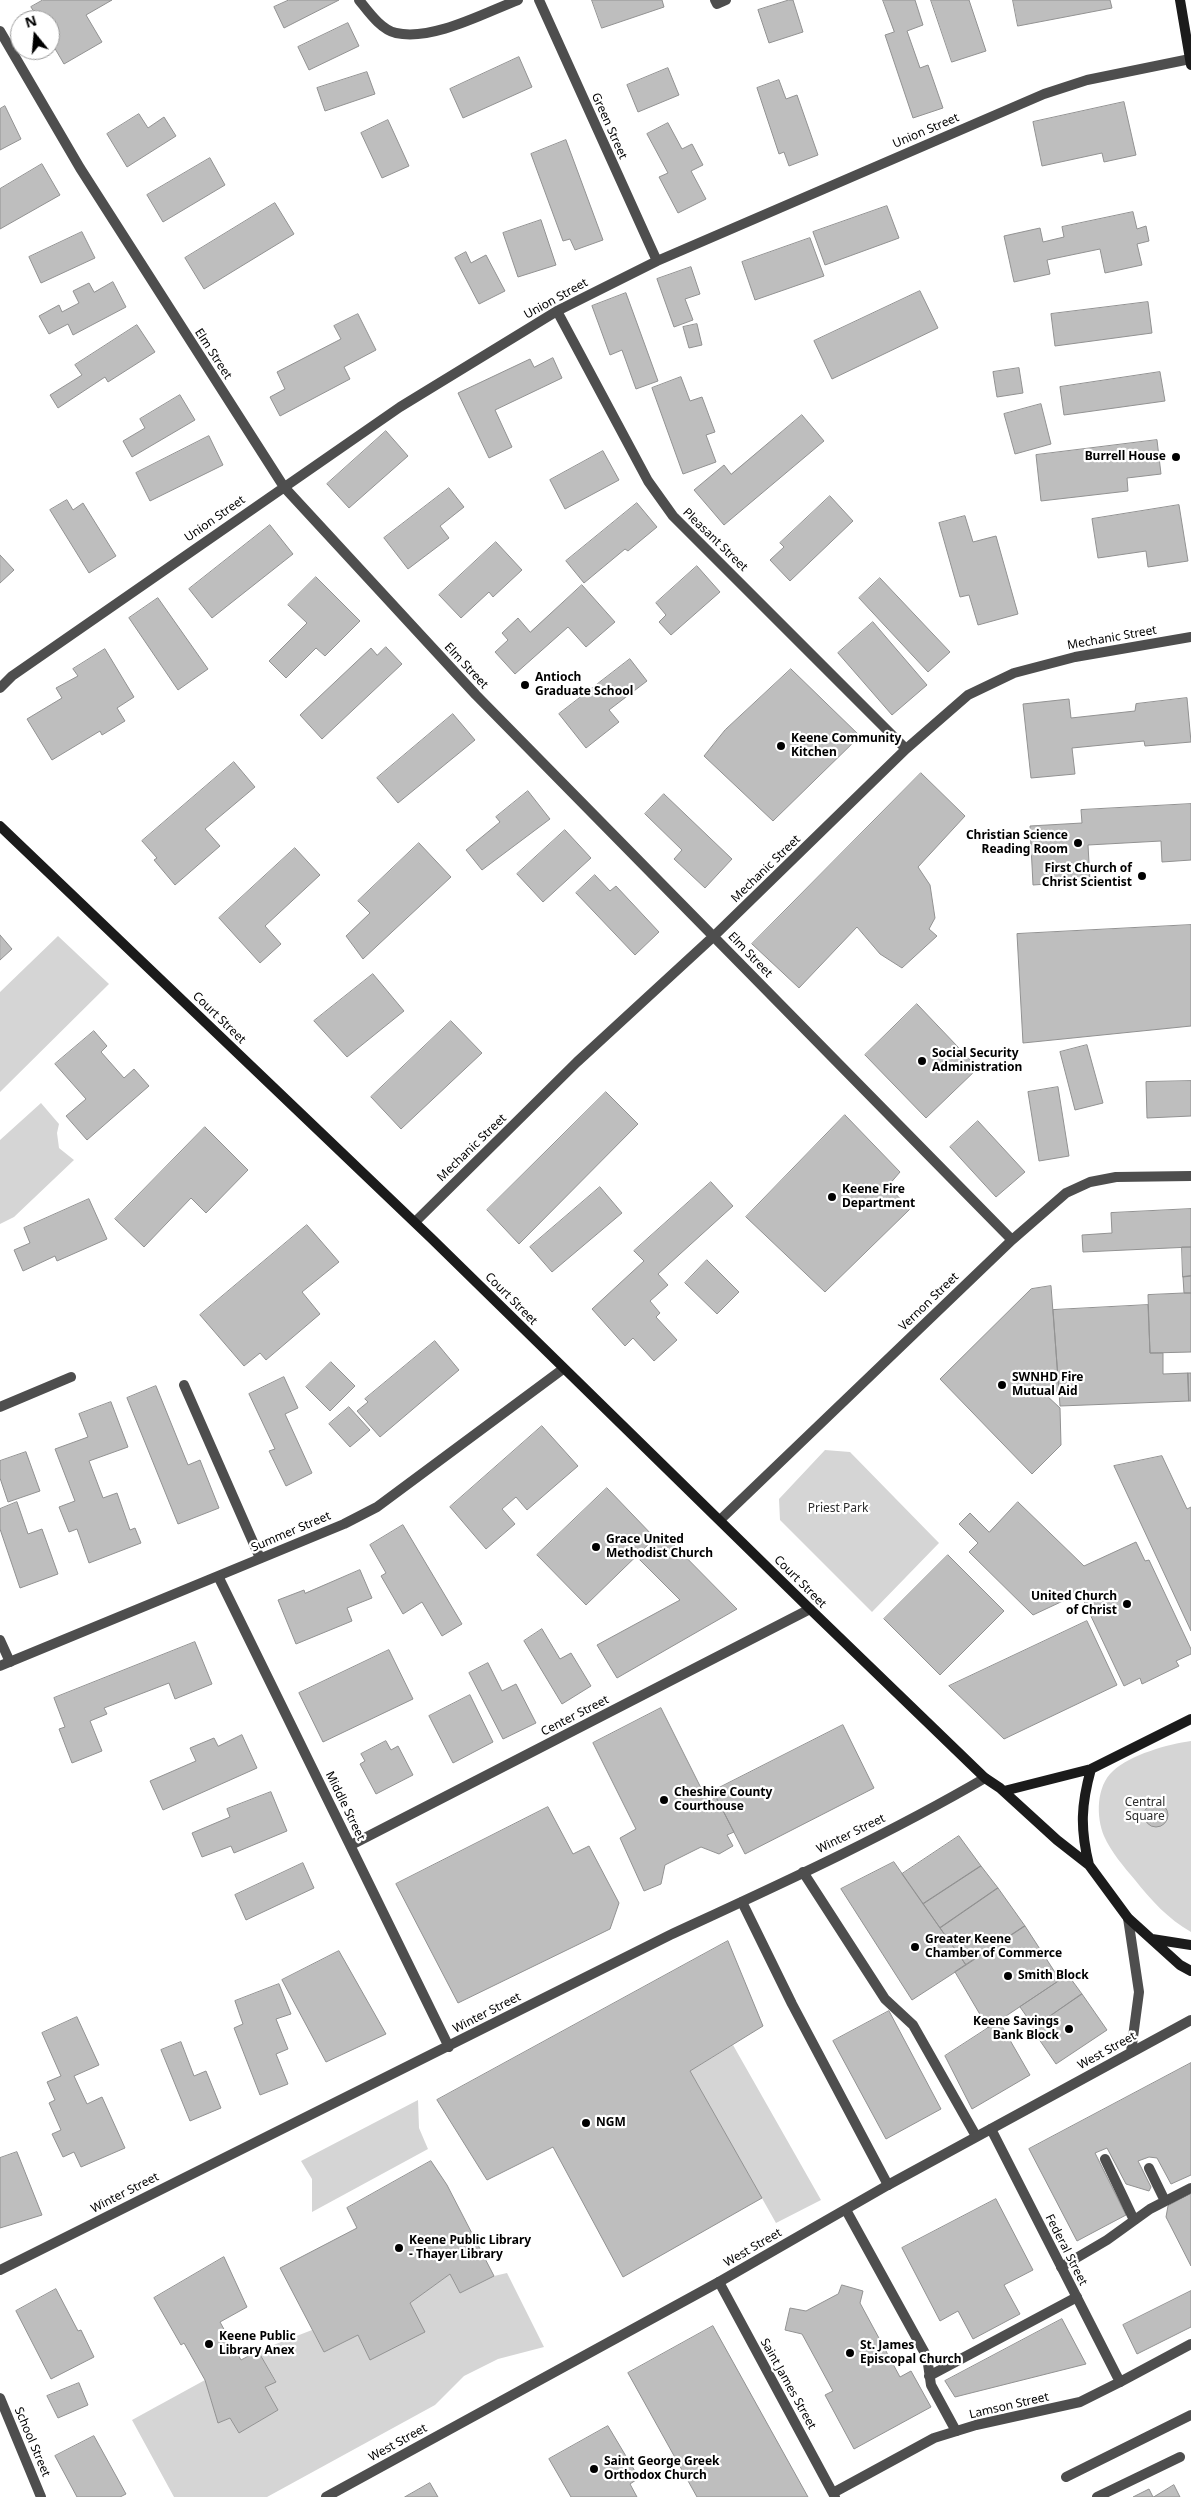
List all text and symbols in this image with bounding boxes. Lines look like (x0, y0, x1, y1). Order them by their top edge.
north arrow (10, 10, 60, 60)
text: N (23, 10, 39, 32)
street label: Green Street (588, 91, 630, 161)
street label: Union Street (891, 111, 961, 151)
street label: Union Street (522, 276, 590, 322)
street label: Elm Street (191, 326, 235, 382)
place label: Burrell House (1085, 450, 1166, 464)
marker: Burrell House (1170, 451, 1182, 463)
street label: Union Street (182, 493, 248, 545)
street label: Pleasant Street (680, 505, 750, 575)
street label: Mechanic Street (1066, 623, 1158, 653)
street label: Elm Street (441, 640, 491, 692)
place label: Antioch Graduate School (535, 671, 633, 699)
marker: Antioch Graduate School (519, 679, 531, 691)
place label: Keene Community Kitchen (791, 732, 901, 760)
marker: Keene Community Kitchen (775, 740, 787, 752)
place label: Christian Science Reading Room (966, 829, 1068, 857)
street label: Mechanic Street (728, 832, 804, 906)
marker: Christian Science Reading Room (1072, 837, 1084, 849)
place label: First Church of Christ Scientist (1042, 862, 1132, 890)
marker: First Church of Christ Scientist (1136, 870, 1148, 882)
street label: Elm Street (725, 929, 775, 981)
street label: Court Street (189, 989, 249, 1047)
place label: Social Security Administration (932, 1047, 1022, 1075)
marker: Social Security Administration (916, 1055, 928, 1067)
street label: Mechanic Street (434, 1111, 510, 1185)
place label: Keene Fire Department (842, 1183, 915, 1211)
marker: Keene Fire Department (826, 1191, 838, 1203)
street label: Court Street (482, 1270, 540, 1328)
street label: Vernon Street (896, 1270, 962, 1334)
place label: SWNHD Fire Mutual Aid (1012, 1371, 1084, 1399)
marker: SWNHD Fire Mutual Aid (996, 1379, 1008, 1391)
park label: Priest Park (808, 1502, 868, 1516)
street label: Summer Street (249, 1509, 333, 1555)
place label: Grace United Methodist Church (606, 1533, 713, 1561)
marker: Grace United Methodist Church (590, 1541, 602, 1553)
street label: Court Street (771, 1553, 829, 1611)
place label: United Church of Christ (1031, 1590, 1117, 1618)
marker: United Church of Christ (1121, 1598, 1133, 1610)
street label: Center Street (539, 1693, 611, 1739)
street label: Middle Street (322, 1769, 368, 1843)
place label: Cheshire County Courthouse (674, 1786, 772, 1814)
marker: Cheshire County Courthouse (658, 1794, 670, 1806)
park label: Central Square (1125, 1796, 1165, 1824)
street label: Winter Street (814, 1811, 888, 1857)
place label: Greater Keene Chamber of Commerce (925, 1933, 1062, 1961)
marker: Greater Keene Chamber of Commerce (909, 1941, 921, 1953)
place label: Smith Block (1018, 1969, 1089, 1983)
marker: Smith Block (1002, 1970, 1014, 1982)
street label: Winter Street (451, 1990, 523, 2036)
place label: Keene Savings Bank Block (973, 2015, 1059, 2043)
marker: Keene Savings Bank Block (1063, 2023, 1075, 2035)
street label: West Street (1075, 2029, 1139, 2073)
place label: NGM (596, 2116, 626, 2130)
marker: NGM (580, 2117, 592, 2129)
street label: Winter Street (89, 2170, 161, 2216)
street label: Federal Street (1042, 2212, 1090, 2288)
street label: West Street (722, 2226, 784, 2270)
place label: Keene Public Library - Thayer Library (409, 2234, 531, 2262)
marker: Keene Public Library - Thayer Library (393, 2242, 405, 2254)
place label: Keene Public Library Anex (219, 2330, 296, 2358)
street label: Saint James Street (757, 2336, 819, 2432)
marker: Keene Public Library Anex (203, 2338, 215, 2350)
place label: St. James Episcopal Church (860, 2339, 961, 2367)
marker: St. James Episcopal Church (844, 2347, 856, 2359)
street label: Lamson Street (968, 2390, 1050, 2422)
street label: School Street (11, 2405, 53, 2479)
street label: West Street (366, 2421, 430, 2465)
place label: Saint George Greek Orthodox Church (604, 2455, 720, 2483)
marker: Saint George Greek Orthodox Church (588, 2463, 600, 2475)

